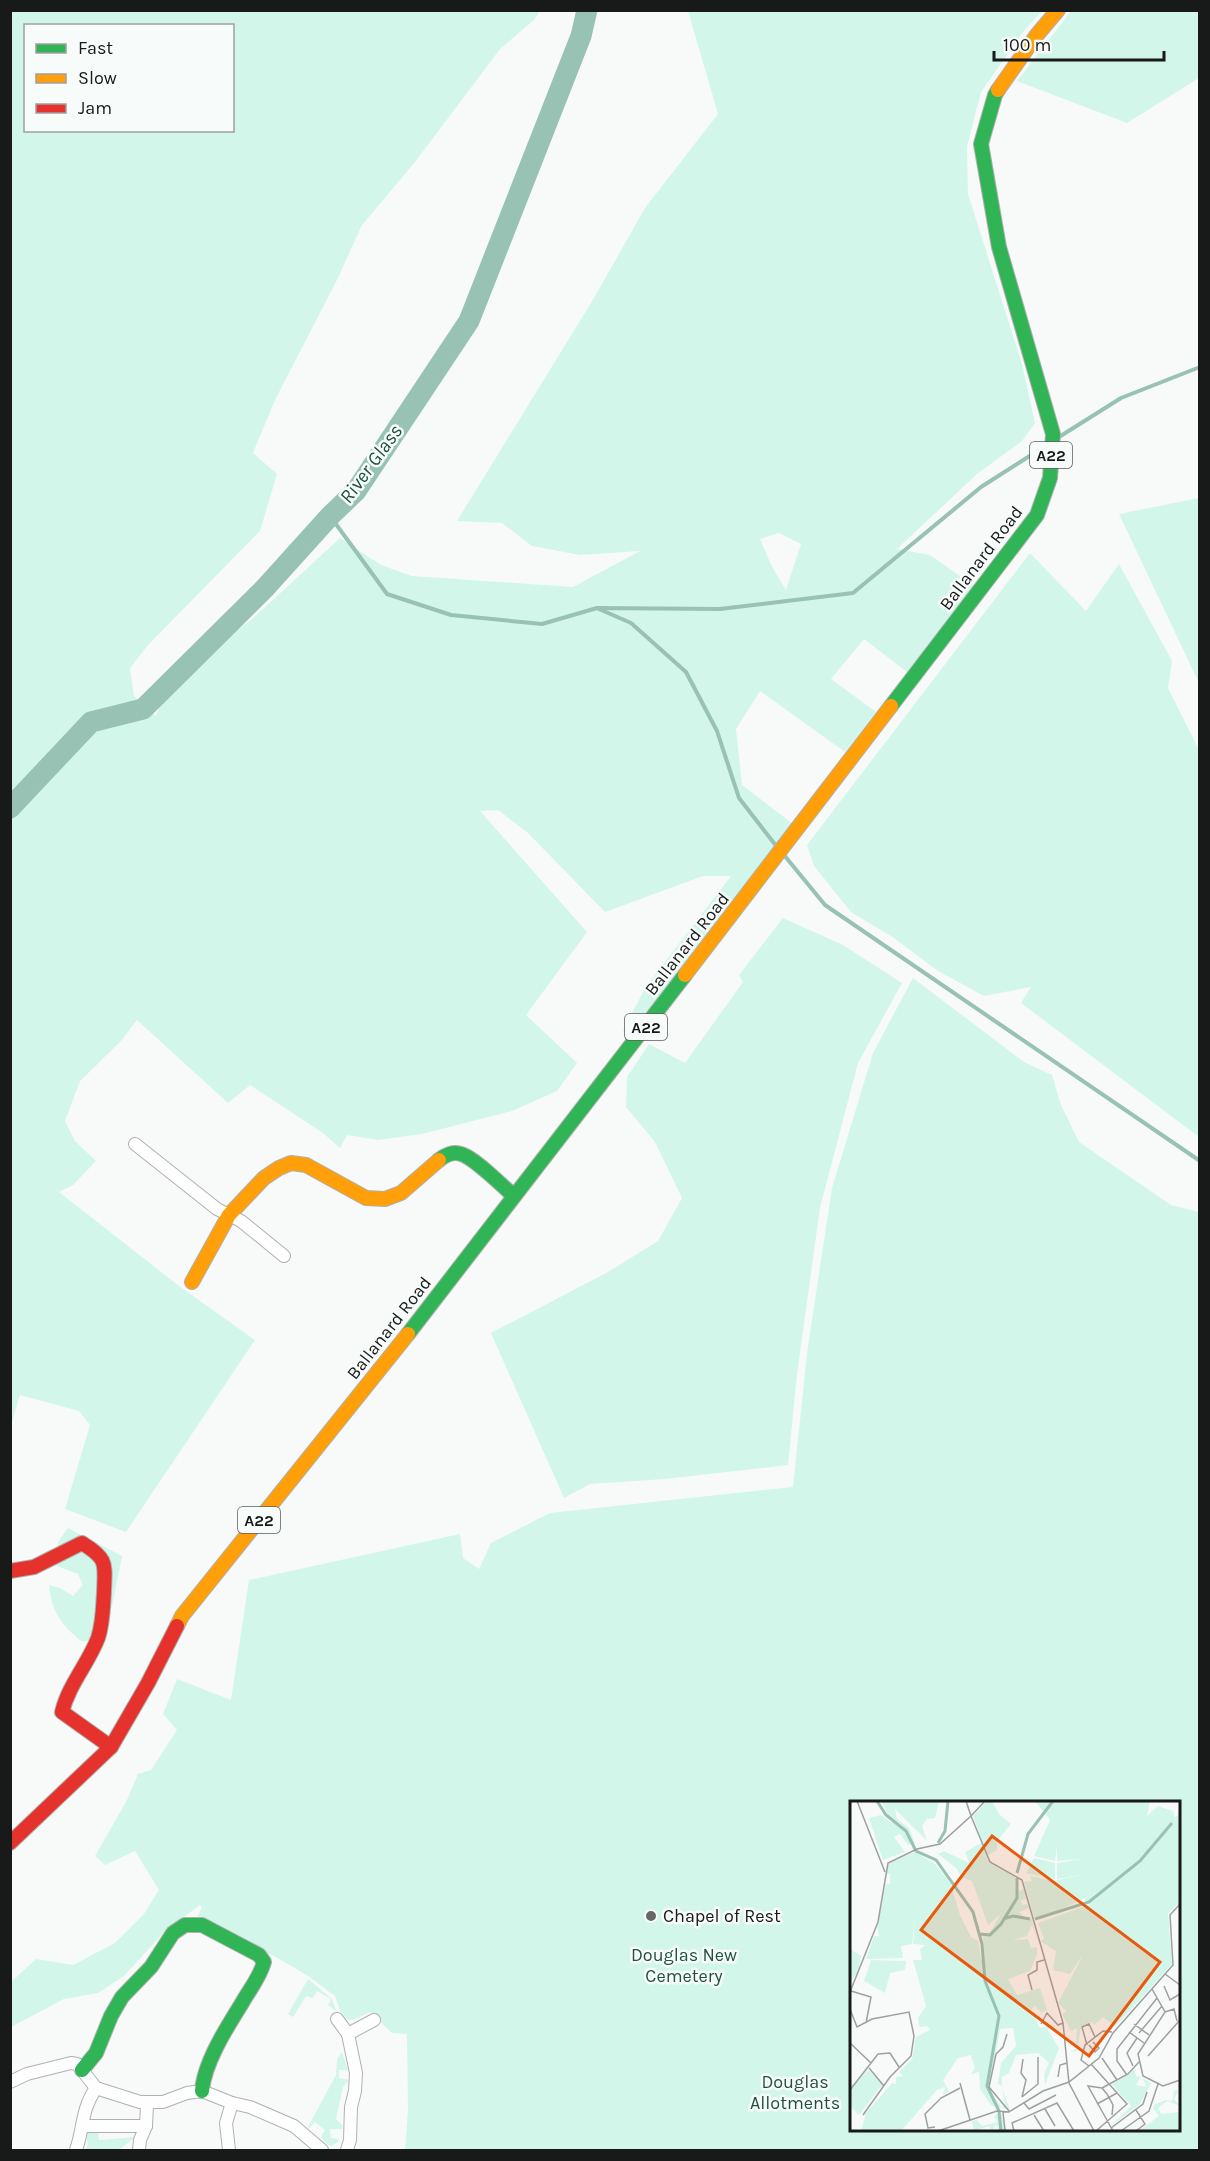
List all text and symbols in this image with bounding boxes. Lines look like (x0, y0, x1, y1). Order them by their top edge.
legend (24, 24, 234, 132)
scale bar (994, 24, 1164, 62)
text: 100 m (1003, 34, 1051, 56)
text: Fast (78, 37, 113, 59)
text: Slow (78, 67, 117, 89)
text: Jam (78, 97, 112, 119)
water label: River Glass (335, 420, 407, 508)
road number: A22 (1030, 442, 1072, 468)
street label: Ballanard Road (935, 502, 1027, 614)
street label: Ballanard Road (640, 888, 734, 1000)
road number: A22 (625, 1014, 667, 1040)
street label: Ballanard Road (342, 1272, 436, 1384)
road number: A22 (238, 1507, 280, 1533)
inset map (850, 1801, 1180, 2131)
place label: Chapel of Rest (663, 1905, 781, 1927)
marker: Chapel of Rest (644, 1909, 658, 1923)
park label: Douglas New Cemetery (631, 1944, 737, 1987)
park label: Douglas Allotments (750, 2071, 840, 2114)

